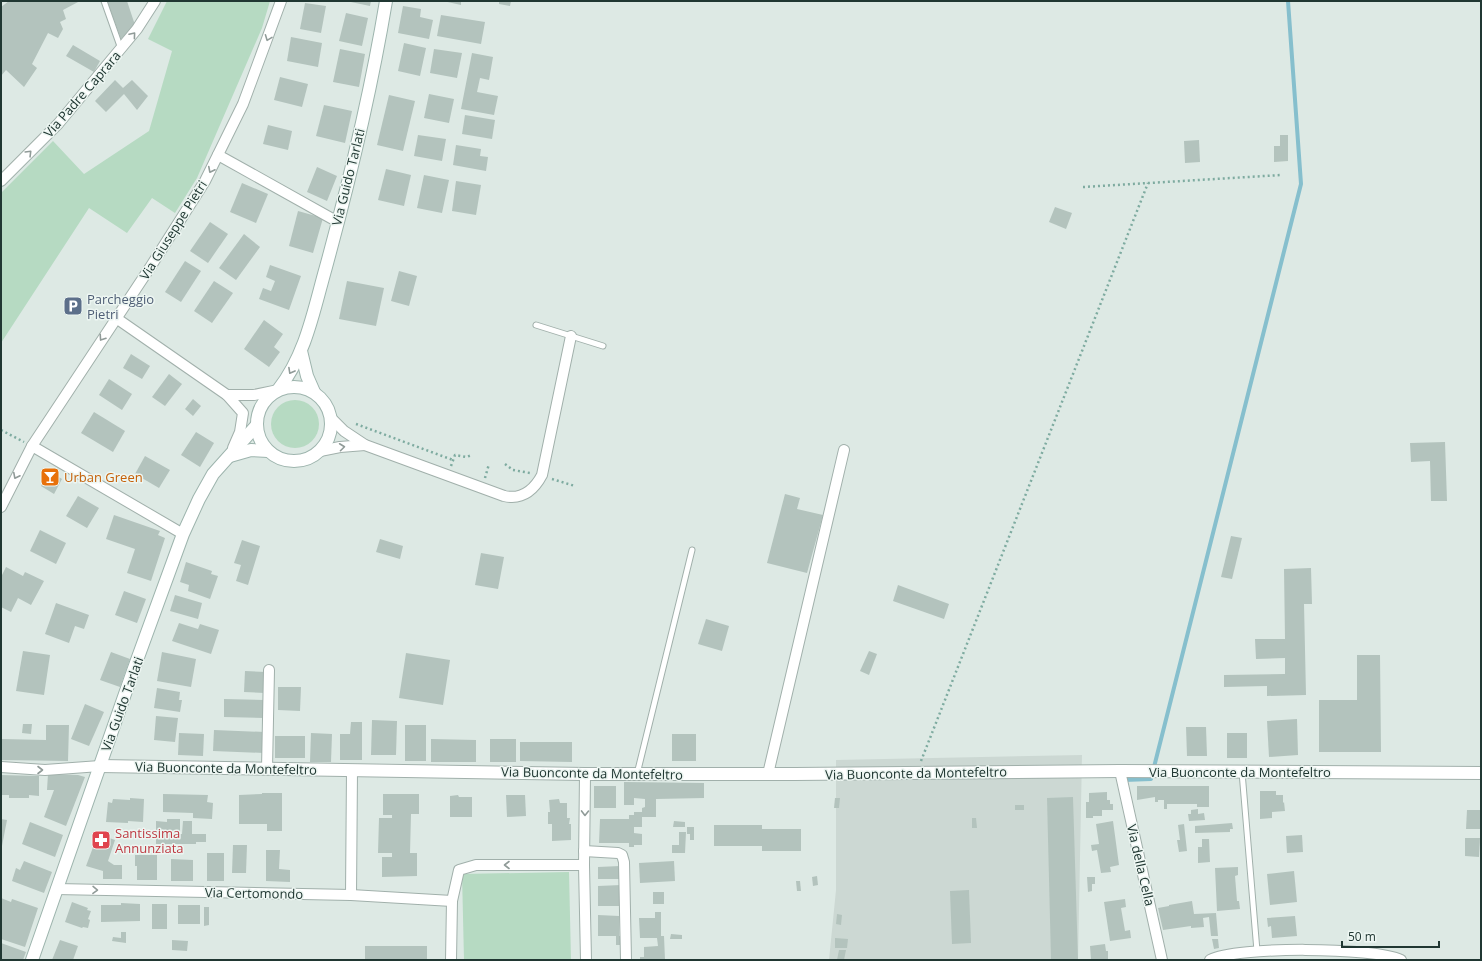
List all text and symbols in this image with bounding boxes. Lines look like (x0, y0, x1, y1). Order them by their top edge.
one-way arrow (128, 32, 135, 39)
one-way arrow (265, 34, 273, 41)
street label: Via Padre Caprara (39, 47, 125, 141)
street label: Via Guido Tarlati (327, 126, 369, 228)
one-way arrow (24, 150, 32, 158)
one-way arrow (208, 165, 216, 173)
street label: Via Giuseppe Pietri (135, 177, 211, 283)
place label: Parcheggio Pietri (87, 290, 154, 323)
parking icon: Parcheggio Pietri (62, 295, 84, 317)
one-way arrow (100, 334, 107, 341)
one-way arrow (289, 367, 296, 374)
one-way arrow (339, 443, 345, 452)
bar icon: Urban Green (39, 466, 61, 488)
place label: Urban Green (64, 468, 143, 486)
one-way arrow (14, 472, 21, 480)
street label: Via Guido Tarlati (97, 654, 147, 754)
street label: Via Buonconte da Montefeltro (135, 757, 317, 779)
street label: Via Buonconte da Montefeltro (501, 762, 683, 784)
street label: Via Buonconte da Montefeltro (825, 762, 1007, 784)
street label: Via Buonconte da Montefeltro (1149, 763, 1331, 781)
one-way arrow (37, 765, 43, 774)
one-way arrow (581, 810, 589, 816)
street label: Via della Cella (1123, 822, 1159, 908)
place label: Santissima Annunziata (115, 824, 184, 857)
pharmacy icon: Santissima Annunziata (90, 829, 112, 851)
one-way arrow (504, 861, 510, 869)
street label: Via Certomondo (205, 883, 304, 903)
one-way arrow (92, 886, 98, 894)
scale bar (1342, 923, 1439, 949)
text: 50 m (1348, 928, 1376, 945)

